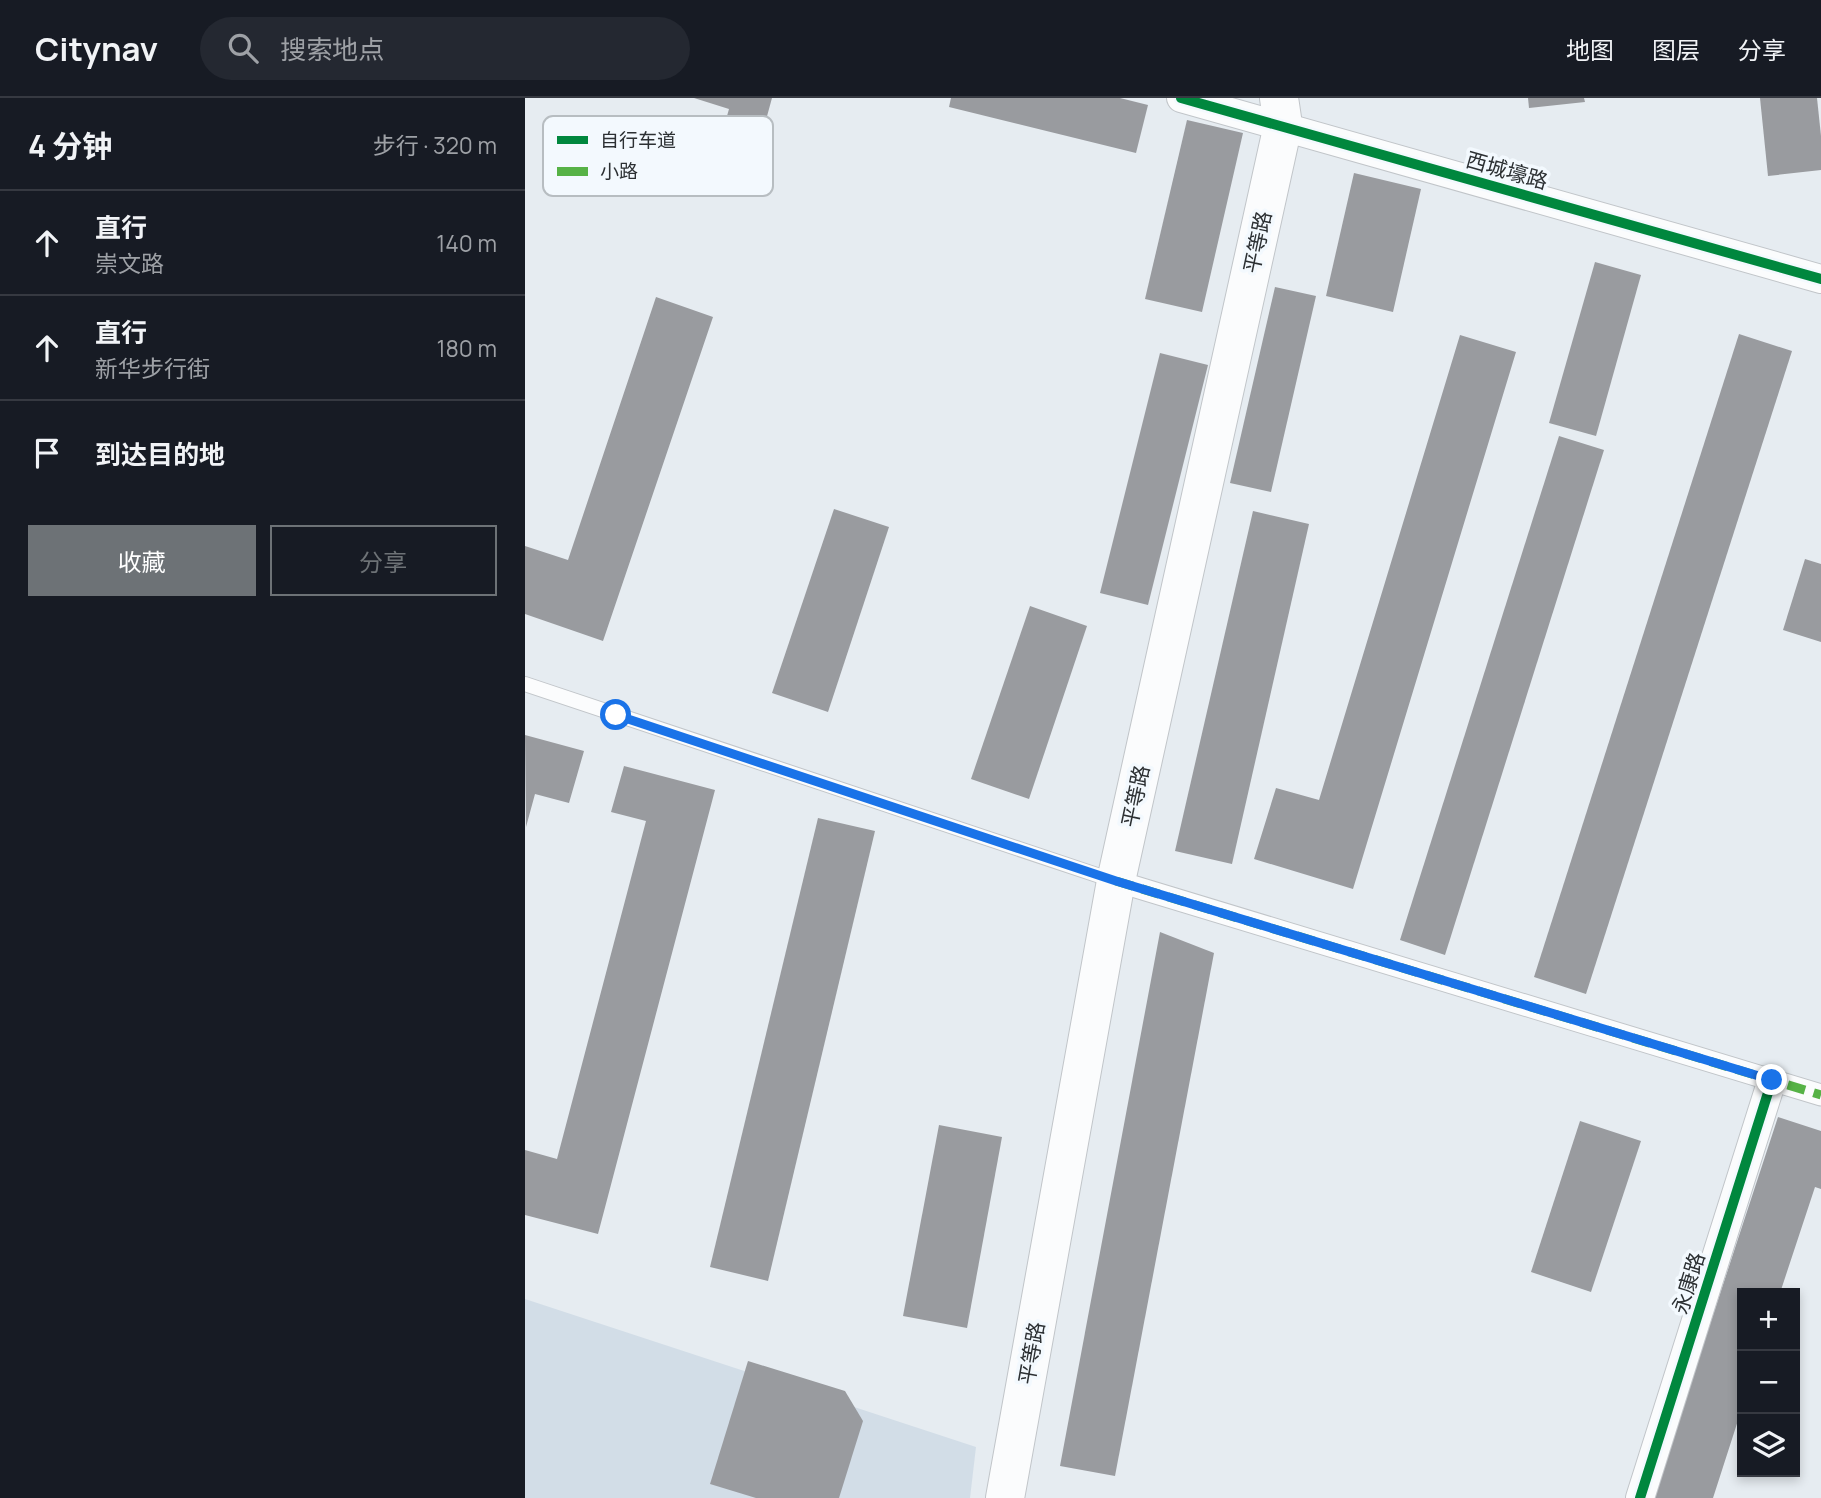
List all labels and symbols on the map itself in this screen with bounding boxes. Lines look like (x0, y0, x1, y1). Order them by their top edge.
legend (543, 116, 773, 196)
text: 自行车道 (600, 127, 676, 153)
street label: 西城壕路 (1463, 145, 1551, 195)
text: 小路 (600, 158, 638, 184)
street label: 平等路 (1237, 208, 1277, 276)
route start (600, 699, 631, 730)
street label: 平等路 (1115, 762, 1155, 830)
route end (1756, 1064, 1787, 1095)
street label: 永康路 (1665, 1249, 1711, 1317)
street label: 平等路 (1012, 1320, 1050, 1386)

